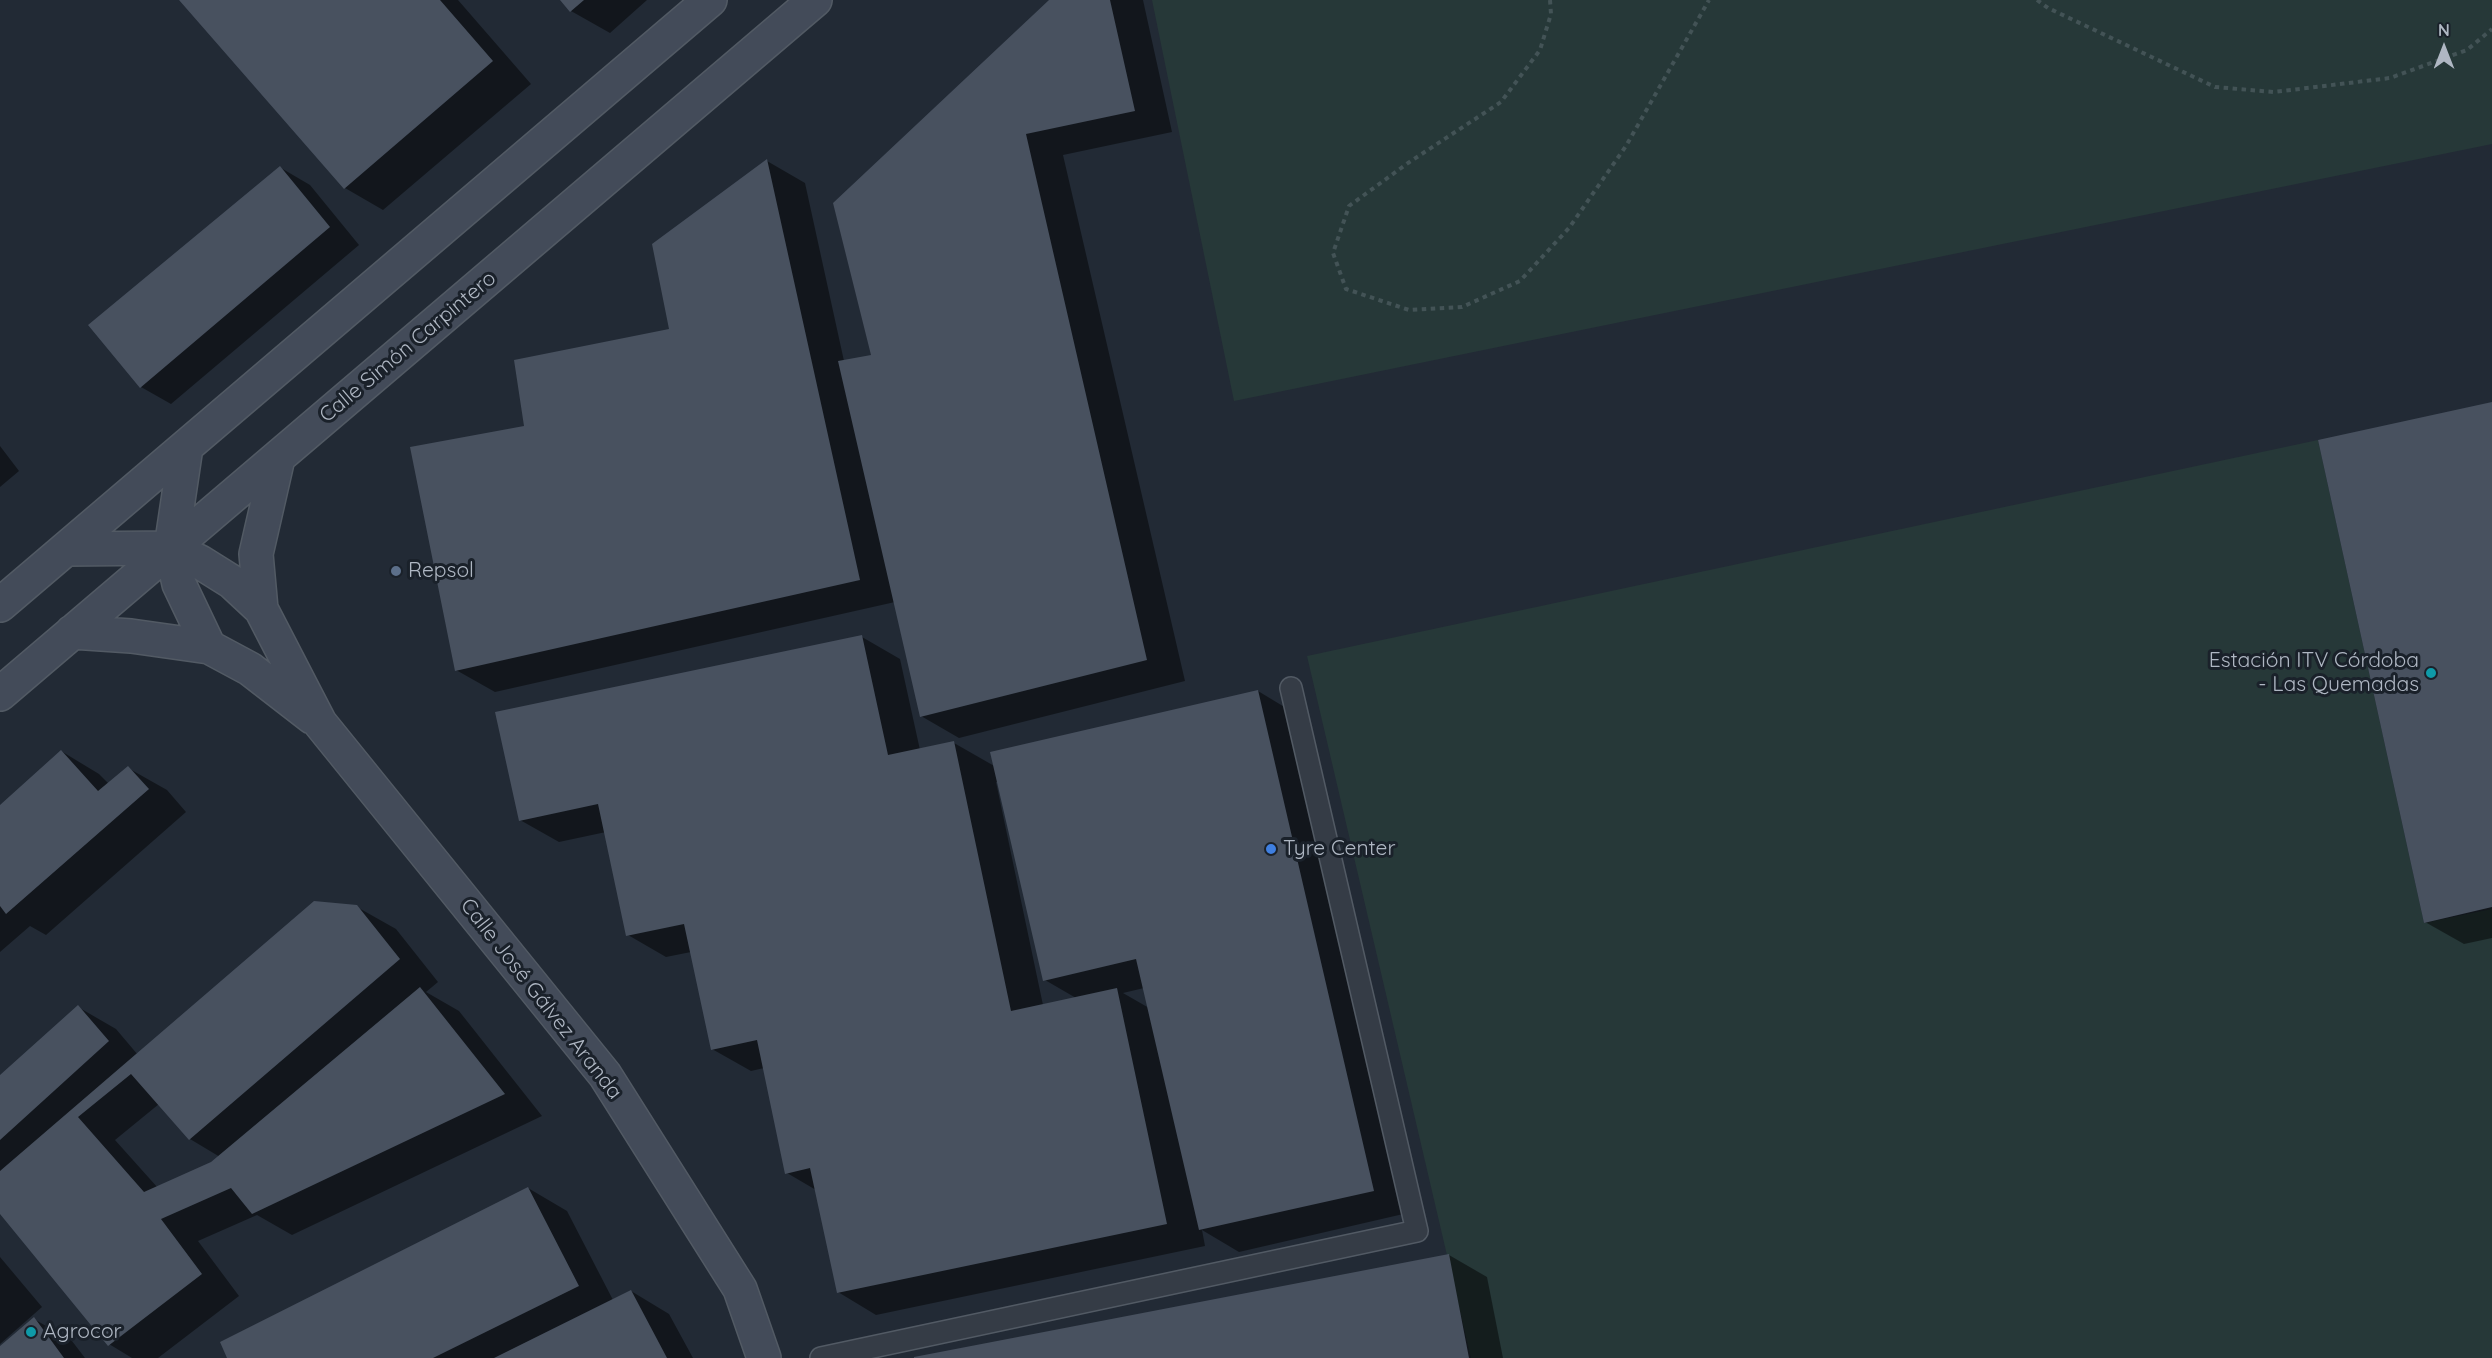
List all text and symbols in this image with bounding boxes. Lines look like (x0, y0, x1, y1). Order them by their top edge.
north arrow (2414, 18, 2474, 78)
text: N (2438, 20, 2450, 40)
street label: Calle Simón Carpintero (315, 266, 501, 428)
place label: Repsol (408, 558, 474, 584)
marker: Repsol (389, 564, 403, 578)
place label: Estación ITV Córdoba - Las Quemadas (2209, 648, 2419, 698)
marker: Estación ITV Córdoba - Las Quemadas (2424, 666, 2438, 680)
place label: Tyre Center (1283, 836, 1396, 862)
marker: Tyre Center (1264, 842, 1278, 856)
street label: Calle José Gálvez Aranda (455, 894, 627, 1104)
place label: Agrocor (43, 1319, 122, 1345)
marker: Agrocor (24, 1325, 38, 1339)

